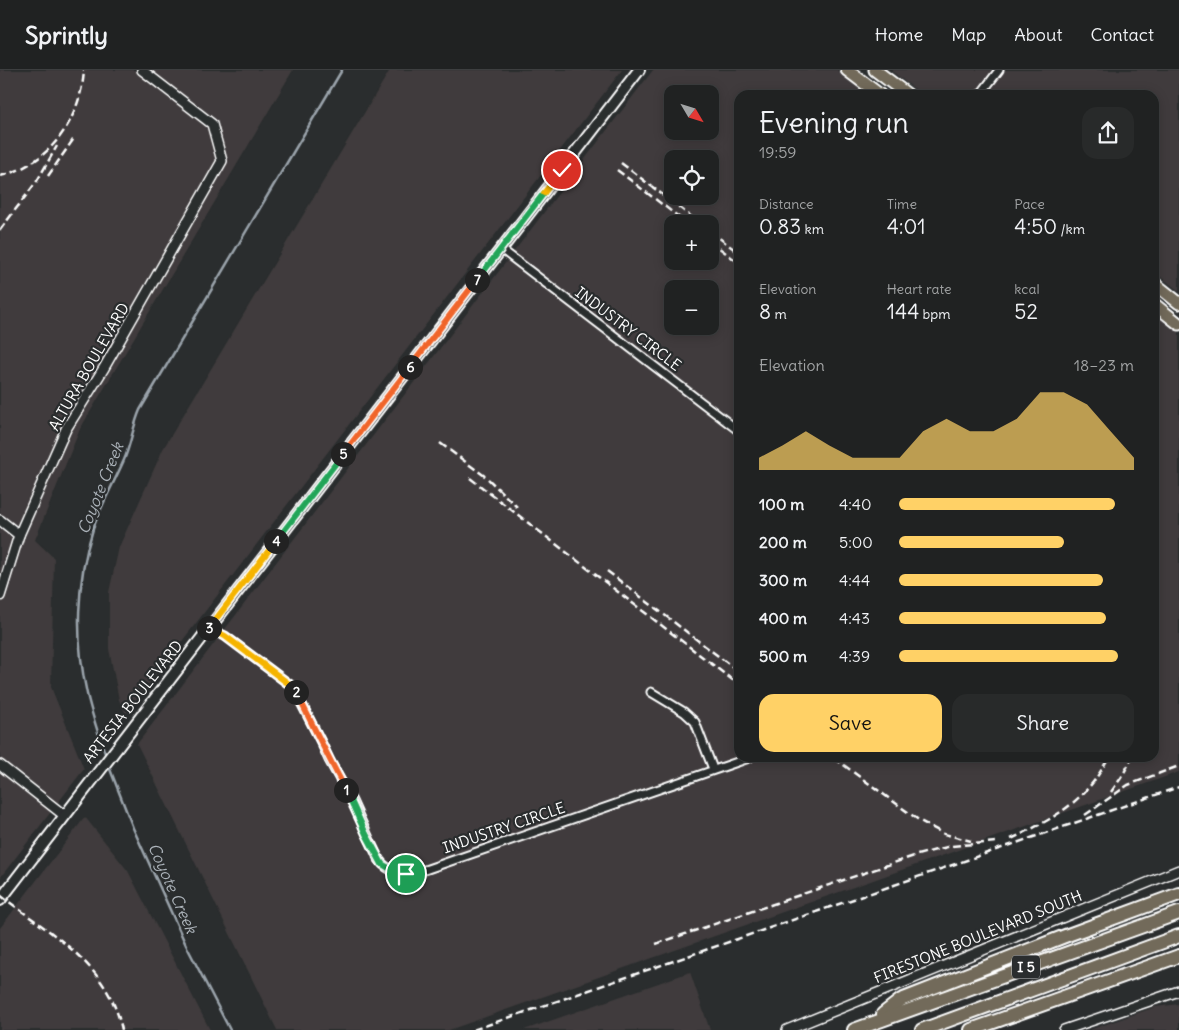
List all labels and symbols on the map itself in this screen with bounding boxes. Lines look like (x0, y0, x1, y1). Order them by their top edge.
north arrow (664, 85, 719, 140)
pin (541, 149, 583, 191)
pin: 7 (464, 268, 490, 292)
street label: INDUSTRY CIRCLE (571, 282, 685, 375)
street label: ALTURA BOULEVARD (44, 299, 133, 434)
pin: 6 (398, 354, 422, 380)
water label: Coyote Creek (73, 438, 128, 537)
pin: 5 (330, 442, 356, 466)
pin: 4 (264, 528, 288, 554)
pin: 3 (196, 616, 222, 640)
street label: ARTESIA BOULEVARD (79, 636, 187, 767)
pin: 2 (284, 680, 308, 704)
pin: 1 (334, 778, 358, 802)
street label: INDUSTRY CIRCLE (440, 798, 568, 857)
water label: Coyote Creek (144, 840, 203, 938)
pin (385, 853, 427, 895)
street label: FIRESTONE BOULEVARD SOUTH (871, 886, 1085, 987)
road number: I 5 (1012, 956, 1040, 979)

